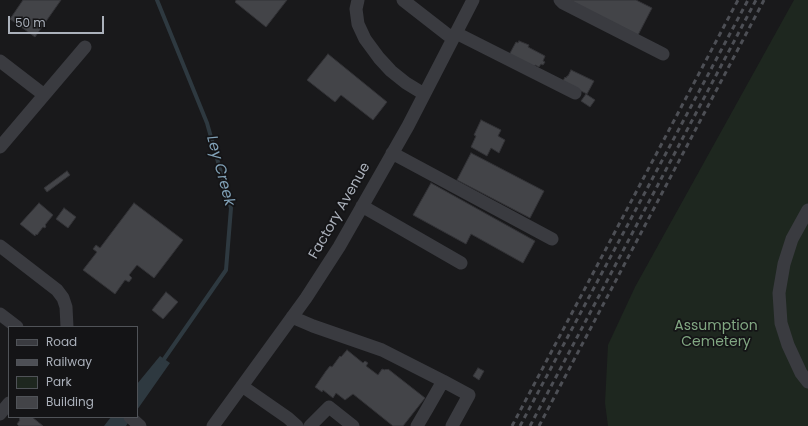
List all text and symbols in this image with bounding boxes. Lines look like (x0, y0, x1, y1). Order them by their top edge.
scale bar (10, 8, 106, 34)
text: 50 m (15, 14, 46, 31)
water label: Ley Creek (202, 134, 238, 208)
street label: Factory Avenue (306, 160, 374, 262)
park label: Assumption Cemetery (674, 318, 758, 350)
legend (8, 326, 138, 418)
text: Road (46, 333, 77, 350)
text: Railway (46, 353, 92, 370)
text: Park (46, 373, 72, 390)
text: Building (46, 393, 94, 410)

